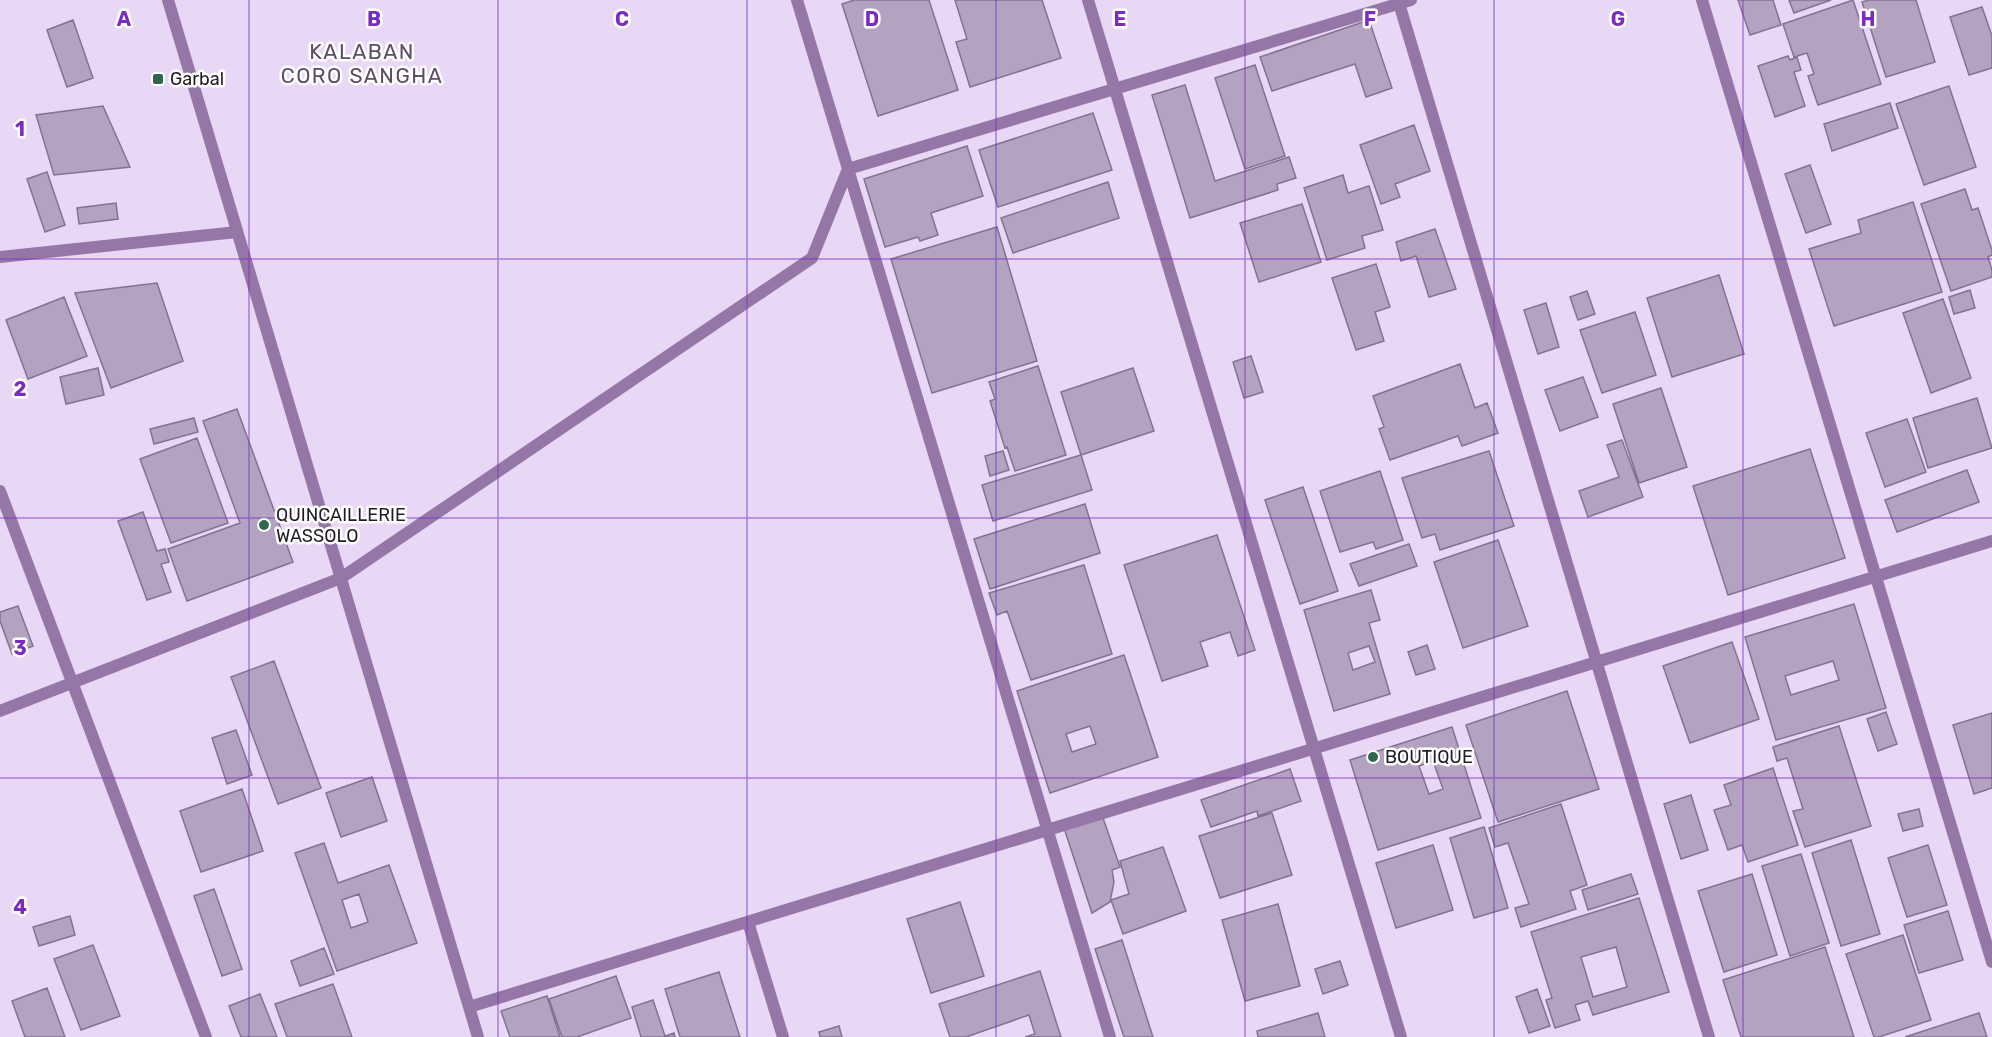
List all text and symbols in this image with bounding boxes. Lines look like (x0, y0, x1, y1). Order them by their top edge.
text: A (117, 7, 132, 31)
text: B (367, 7, 381, 31)
text: C (615, 7, 629, 31)
text: D (865, 7, 879, 31)
text: E (1114, 7, 1126, 31)
text: F (1364, 7, 1376, 31)
text: G (1611, 7, 1625, 31)
text: H (1861, 7, 1875, 31)
district label: KALABAN CORO SANGHA (281, 39, 443, 88)
place label: Garbal (170, 68, 224, 90)
marker: Garbal (151, 72, 165, 86)
text: 1 (15, 117, 25, 141)
text: 2 (14, 377, 27, 401)
place label: QUINCAILLERIE WASSOLO (276, 504, 406, 547)
marker: QUINCAILLERIE WASSOLO (257, 518, 271, 532)
text: 3 (13, 636, 27, 660)
place label: BOUTIQUE (1385, 746, 1473, 768)
marker: BOUTIQUE (1366, 750, 1380, 764)
text: 4 (13, 895, 27, 919)

